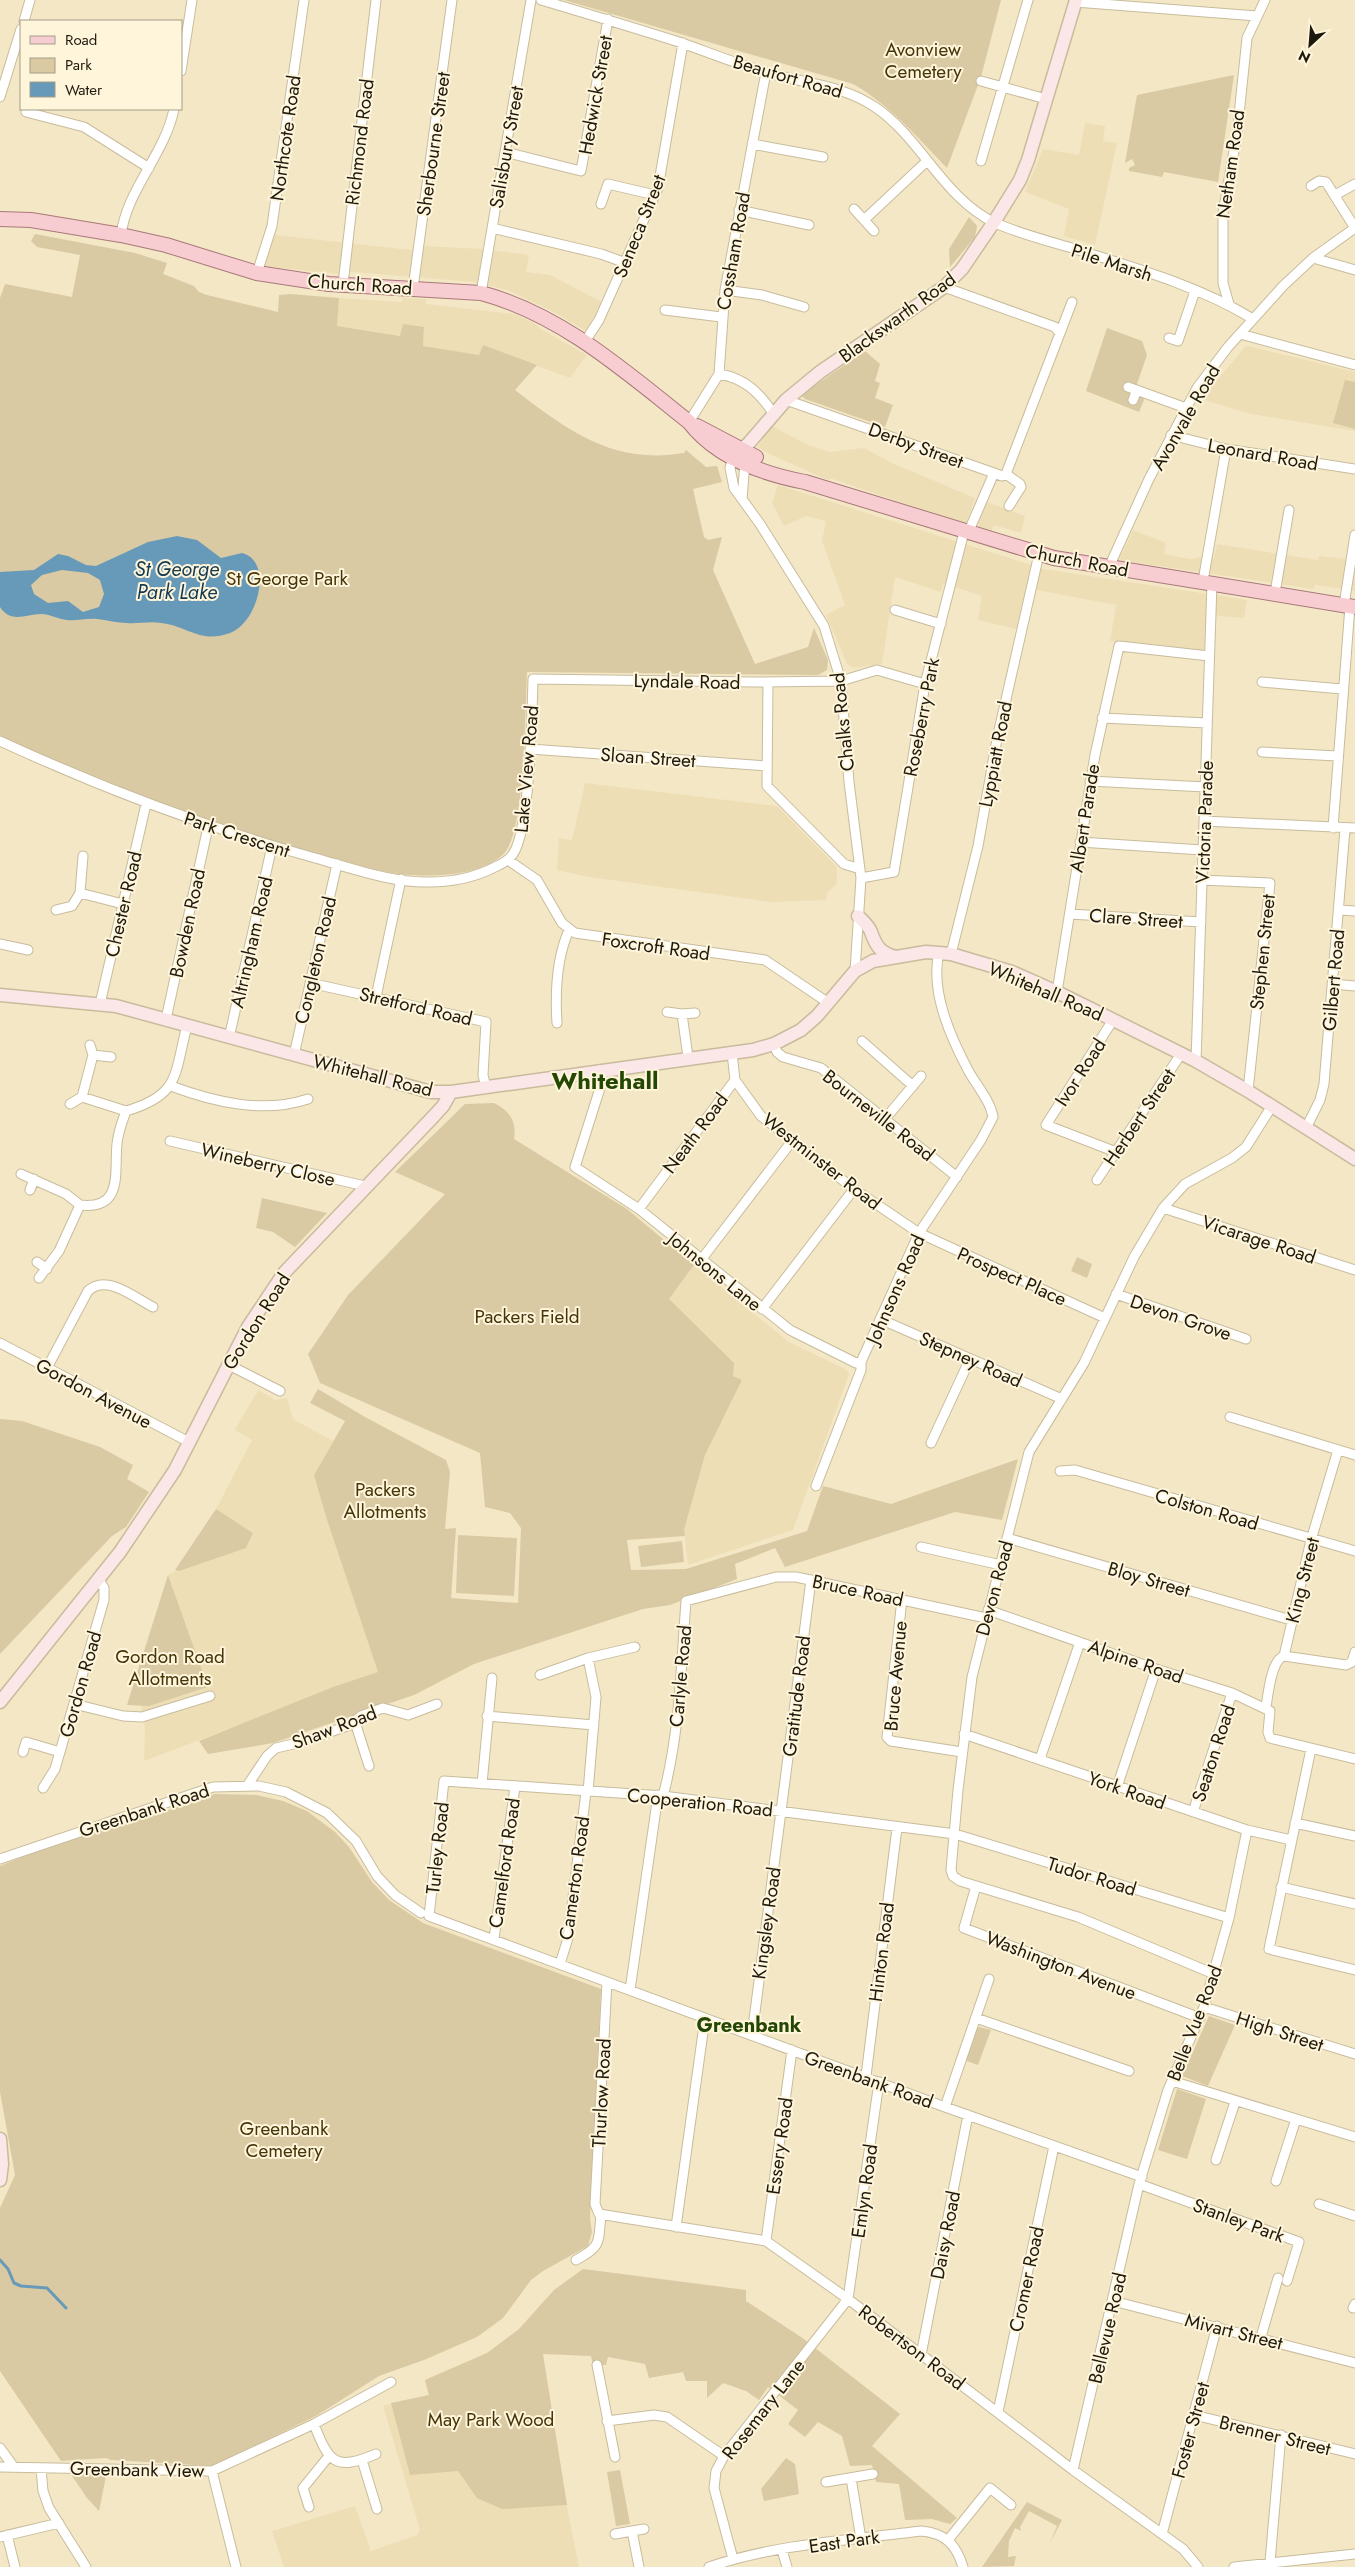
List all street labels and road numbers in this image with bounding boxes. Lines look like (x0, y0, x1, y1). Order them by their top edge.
street label: Hedwick Street (572, 33, 619, 157)
street label: Beaufort Road (730, 48, 846, 105)
street label: Sherbourne Street (410, 70, 457, 218)
street label: Northcote Road (263, 73, 308, 203)
street label: Richmond Road (338, 77, 381, 207)
street label: Salisbury Street (482, 83, 531, 210)
street label: Netham Road (1209, 108, 1251, 220)
street label: Seneca Street (606, 170, 673, 282)
street label: Cossham Road (710, 190, 757, 312)
street label: Pile Marsh (1068, 237, 1156, 288)
street label: Blackswarth Road (833, 266, 961, 369)
street label: Church Road (307, 267, 413, 302)
street label: Avonvale Road (1144, 359, 1227, 475)
street label: Derby Street (865, 416, 967, 475)
street label: Leonard Road (1205, 431, 1320, 477)
street label: Church Road (1023, 537, 1131, 584)
street label: Roseberry Park (897, 655, 946, 779)
street label: Lyndale Road (633, 667, 741, 696)
street label: Chalks Road (824, 671, 861, 773)
street label: Lyppiatt Road (972, 699, 1019, 809)
street label: Lake View Road (507, 704, 546, 834)
street label: Sloan Street (599, 741, 697, 774)
street label: Victoria Parade (1189, 760, 1220, 884)
street label: Albert Parade (1063, 762, 1106, 874)
street label: Park Crescent (181, 805, 294, 864)
street label: Chester Road (98, 848, 149, 960)
street label: Bowden Road (163, 866, 212, 980)
street label: Altringham Road (223, 874, 280, 1011)
street label: Stephen Street (1243, 892, 1282, 1011)
street label: Congleton Road (288, 894, 343, 1026)
street label: Clare Street (1088, 902, 1184, 935)
street label: Foxcroft Road (600, 926, 712, 967)
street label: Gilbert Road (1316, 928, 1351, 1032)
street label: Whitehall Road (984, 955, 1108, 1028)
street label: Stretford Road (357, 980, 475, 1033)
street label: Ivor Road (1048, 1033, 1113, 1112)
street label: Whitehall Road (310, 1048, 436, 1103)
street label: Bourneville Road (817, 1063, 940, 1168)
street label: Herbert Street (1097, 1063, 1182, 1172)
street label: Neath Road (656, 1087, 735, 1179)
street label: Westminster Road (757, 1106, 887, 1216)
street label: Wineberry Close (198, 1136, 338, 1193)
street label: Vicarage Road (1198, 1208, 1319, 1271)
street label: Johnsons Lane (660, 1223, 768, 1318)
street label: Johnsons Road (858, 1230, 932, 1351)
street label: Prospect Place (953, 1240, 1071, 1313)
street label: Gordon Road (216, 1268, 297, 1375)
street label: Devon Grove (1127, 1288, 1235, 1347)
street label: Stepney Road (915, 1325, 1027, 1394)
street label: Gordon Avenue (31, 1352, 157, 1435)
street label: Colston Road (1152, 1482, 1262, 1537)
street label: King Street (1279, 1534, 1326, 1626)
street label: Devon Road (969, 1538, 1020, 1639)
street label: Bloy Street (1105, 1555, 1194, 1604)
street label: Bruce Road (810, 1568, 906, 1613)
street label: Bruce Avenue (877, 1619, 914, 1732)
street label: Carlyle Road (663, 1624, 698, 1728)
street label: Gordon Road (52, 1628, 109, 1740)
street label: Alpine Road (1085, 1633, 1187, 1690)
street label: Gratitude Road (776, 1634, 817, 1758)
street label: Shaw Road (288, 1699, 381, 1756)
street label: Seaton Road (1185, 1701, 1242, 1805)
street label: York Road (1084, 1765, 1169, 1816)
street label: Greenbank Road (76, 1777, 213, 1844)
street label: Cooperation Road (626, 1781, 774, 1824)
street label: Camelford Road (482, 1796, 527, 1930)
street label: Turley Road (419, 1801, 456, 1896)
street label: Camerton Road (552, 1814, 597, 1942)
street label: Tudor Road (1044, 1850, 1140, 1903)
street label: Kingsley Road (745, 1865, 788, 1981)
street label: Hinton Road (862, 1901, 901, 2003)
street label: Washington Avenue (982, 1924, 1140, 2007)
street label: Belle Vue Road (1160, 1961, 1229, 2085)
street label: High Street (1233, 2005, 1327, 2058)
street label: Thurlow Road (585, 2038, 618, 2148)
street label: Greenbank Road (801, 2044, 937, 2115)
street label: Essery Road (759, 2096, 800, 2196)
street label: Emlyn Road (845, 2142, 884, 2240)
street label: Daisy Road (924, 2189, 967, 2282)
street label: Stanley Park (1189, 2191, 1289, 2250)
street label: Cromer Road (1002, 2224, 1051, 2334)
street label: Bellevue Road (1082, 2270, 1133, 2386)
street label: Robertson Road (853, 2298, 971, 2397)
street label: Mivart Street (1182, 2306, 1286, 2357)
street label: Rosemary Lane (716, 2353, 811, 2465)
street label: Foster Street (1165, 2378, 1216, 2481)
street label: Brenner Street (1216, 2409, 1334, 2462)
street label: Greenbank View (70, 2455, 204, 2484)
street label: East Park (807, 2523, 882, 2560)

